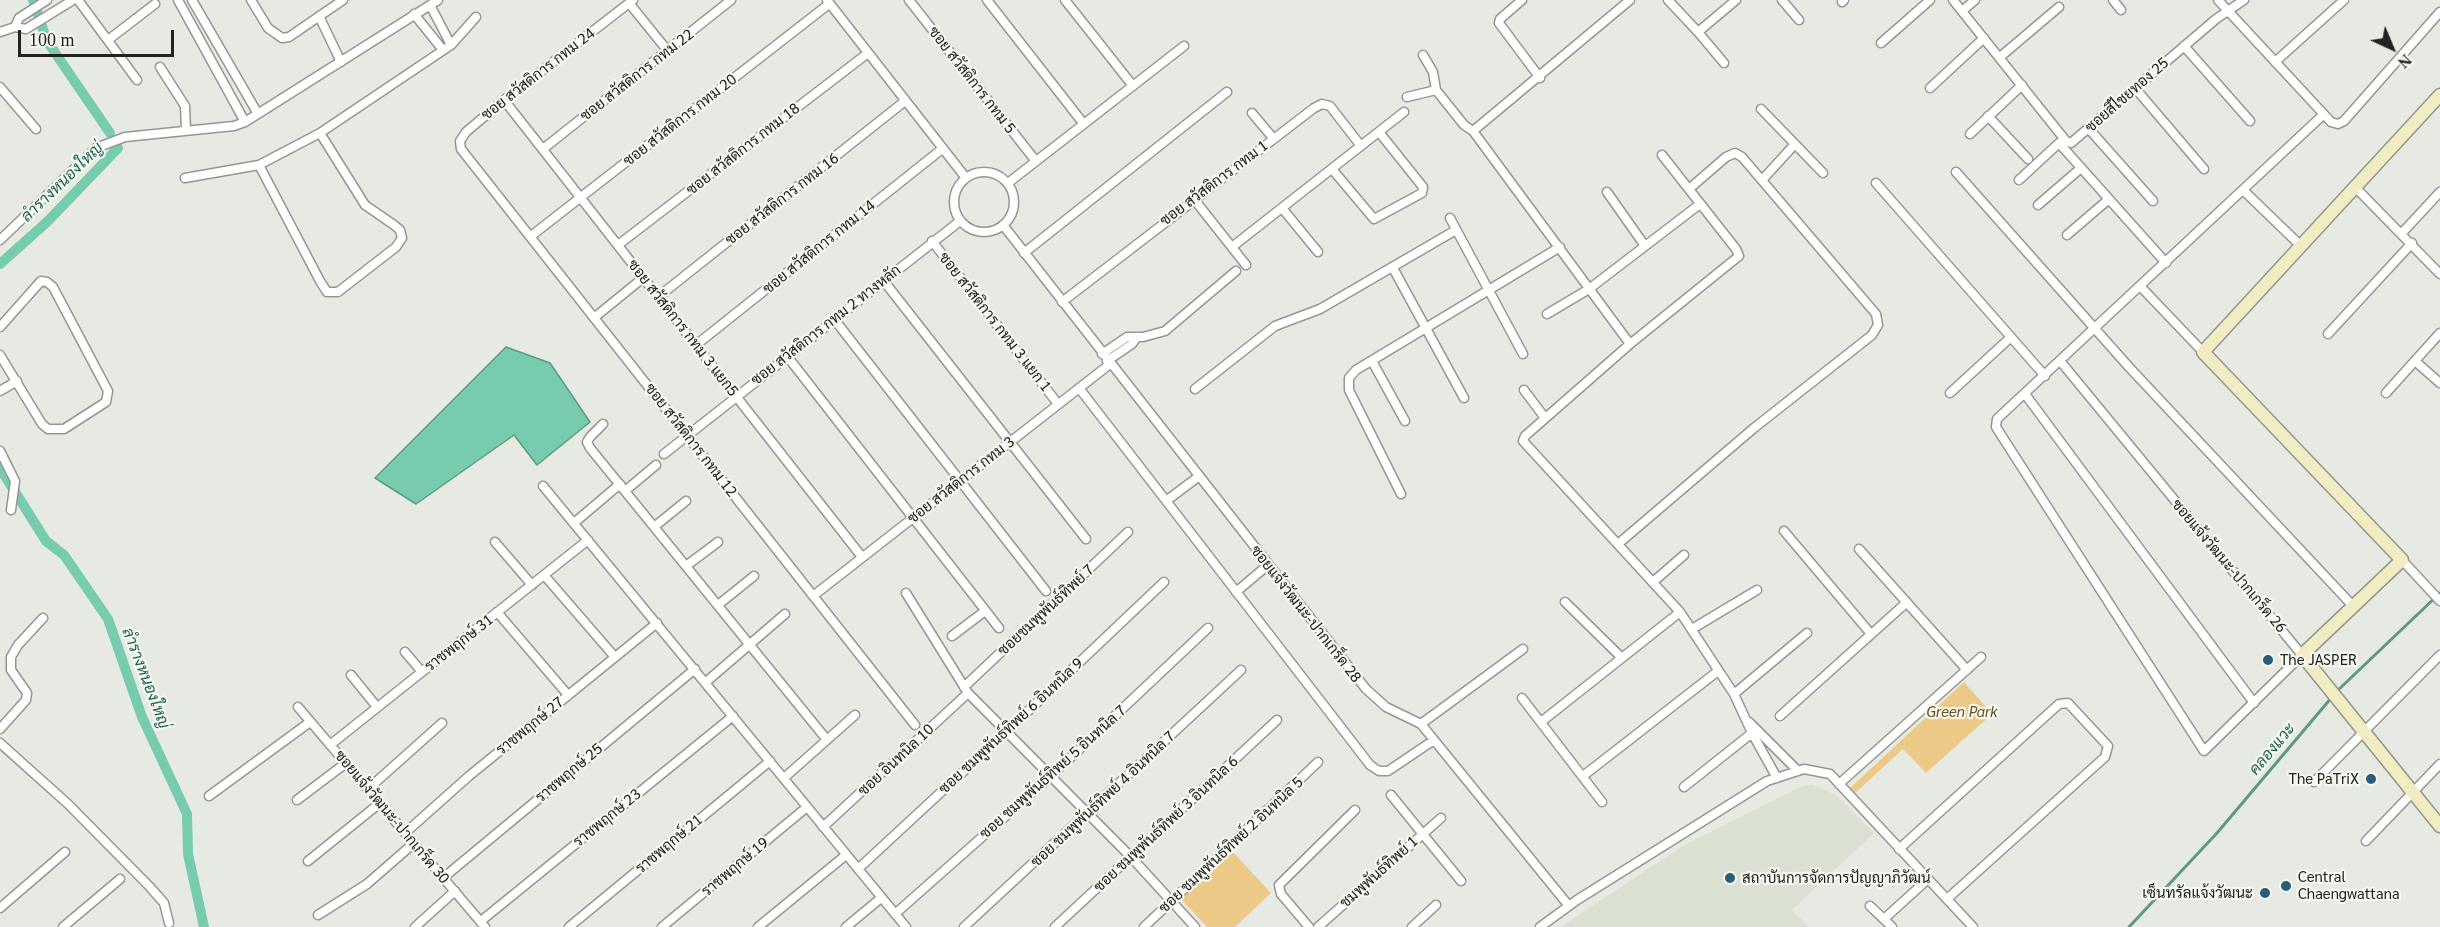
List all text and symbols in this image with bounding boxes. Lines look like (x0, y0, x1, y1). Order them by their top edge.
scale bar (21, 18, 177, 56)
north arrow (2362, 18, 2422, 78)
street label: ซอย สวัสดิการ กทม 5 (925, 23, 1019, 137)
street label: ซอย สวัสดิการ กทม 24 (478, 24, 598, 124)
street label: ซอย สวัสดิการ กทม 22 (577, 25, 697, 125)
text: 100 m (29, 30, 75, 50)
text: N (2395, 51, 2415, 71)
street label: ซอยสีไชยทอง 25 (2082, 54, 2172, 136)
street label: ซอย สวัสดิการ กทม 20 (620, 70, 740, 170)
street label: ซอย สวัสดิการ กทม 18 (683, 99, 803, 199)
street label: ซอย สวัสดิการ กทม 1 (1156, 136, 1272, 230)
water label: ลำรางหนองใหญ่ (17, 138, 107, 226)
street label: ซอย สวัสดิการ กทม 16 (722, 149, 842, 249)
street label: ซอย สวัสดิการ กทม 14 (759, 196, 879, 298)
street label: ซอย สวัสดิการ กทม 3 แยก 1 (935, 249, 1055, 395)
street label: ซอย สวัสดิการ กทม 3 แยก5 (624, 256, 742, 400)
street label: ซอย สวัสดิการ กทม 2 ทางหลัก (748, 261, 904, 389)
street label: ซอย สวัสดิการ กทม 12 (641, 380, 741, 500)
street label: ซอย สวัสดิการ กทม 3 (904, 433, 1018, 527)
street label: ซอยแจ้งวัฒนะ-ปากเกร็ด 26 (2168, 496, 2290, 636)
street label: ซอยแจ้งวัฒนะ-ปากเกร็ด 28 (1247, 542, 1365, 686)
street label: ซอยชมพูพันธ์ทิพย์ 7 (994, 561, 1098, 659)
street label: ราชพฤกษ์ 31 (421, 611, 497, 675)
water label: ลำรางหนองใหญ่ (118, 625, 174, 731)
place label: The JASPER (2280, 651, 2357, 669)
marker: The JASPER (2261, 653, 2275, 667)
street label: ซอย ชมพูพันธ์ทิพย์ 6 อินทนิล 9 (935, 654, 1087, 798)
street label: ราชพฤกษ์ 27 (492, 693, 568, 759)
street label: ซอย ชมพูพันธ์ทิพย์ 5 อินทนิล 7 (976, 701, 1130, 843)
park label: Green Park (1926, 703, 1998, 721)
water label: คลองแวะ (2245, 719, 2299, 779)
street label: ซอย อินทนิล 10 (854, 720, 938, 800)
street label: ซอย ชมพูพันธ์ทิพย์ 4 อินทนิล 7 (1027, 727, 1179, 871)
street label: ราชพฤกษ์ 25 (532, 740, 606, 806)
street label: ซอยแจ้งวัฒนะ-ปากเกร็ด 30 (331, 747, 453, 887)
street label: ซอย ชมพูพันธ์ทิพย์ 3 อินทนิล 6 (1090, 752, 1242, 896)
place label: The PaTriX (2289, 770, 2359, 788)
marker: The PaTriX (2364, 772, 2378, 786)
street label: ซอย ชมพูพันธ์ทิพย์ 2 อินทนิล 5 (1155, 773, 1307, 917)
street label: ราชพฤกษ์ 23 (569, 785, 645, 851)
street label: ราชพฤกษ์ 21 (632, 811, 706, 877)
street label: ชมพูพันธ์ทิพย์ 1 (1336, 832, 1422, 912)
street label: ราชพฤกษ์ 19 (698, 834, 772, 900)
place label: Central Chaengwattana (2298, 868, 2400, 903)
place label: สถาบันการจัดการปัญญาภิวัฒน์ (1742, 869, 1930, 887)
marker: สถาบันการจัดการปัญญาภิวัฒน์ (1723, 871, 1737, 885)
marker: Central Chaengwattana (2279, 879, 2293, 893)
place label: เซ็นทรัลแจ้งวัฒนะ (2142, 884, 2253, 902)
marker: เซ็นทรัลแจ้งวัฒนะ (2258, 886, 2272, 900)

